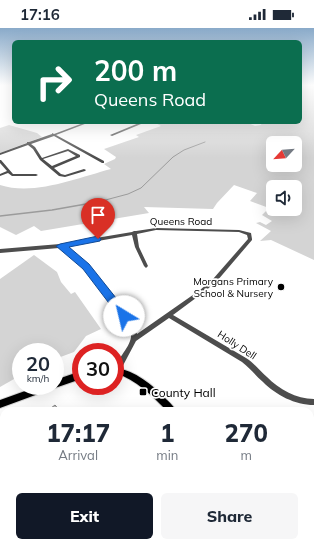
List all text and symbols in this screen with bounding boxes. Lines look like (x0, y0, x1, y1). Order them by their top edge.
text: 17:16 (20, 5, 60, 24)
text: 200 m (94, 53, 177, 88)
icon: right (28, 56, 80, 108)
text: Queens Road (94, 88, 206, 111)
north arrow (266, 136, 302, 172)
map controls (266, 136, 302, 216)
button: sound (266, 180, 302, 216)
pin (81, 198, 115, 239)
icon: arrive (87, 204, 109, 226)
street label: Queens Road (150, 215, 212, 228)
place label: Morgans Primary School & Nursery (193, 275, 274, 300)
marker: Morgans Primary School & Nursery (276, 282, 286, 292)
position arrow (103, 295, 145, 337)
street label: Holly Dell (215, 328, 259, 362)
speed limit sign: 30 (72, 343, 124, 395)
text: 20 (26, 351, 50, 376)
text: km/h (27, 372, 49, 385)
place label: County Hall (151, 385, 215, 400)
marker: County Hall (138, 387, 148, 397)
text: 17:17 (46, 418, 110, 448)
text: 1 (160, 418, 175, 448)
text: 270 (225, 418, 268, 448)
text: Arrival (58, 447, 98, 463)
text: min (156, 447, 178, 463)
text: m (240, 447, 252, 463)
button: Exit (16, 493, 153, 539)
button: Share (161, 493, 298, 539)

